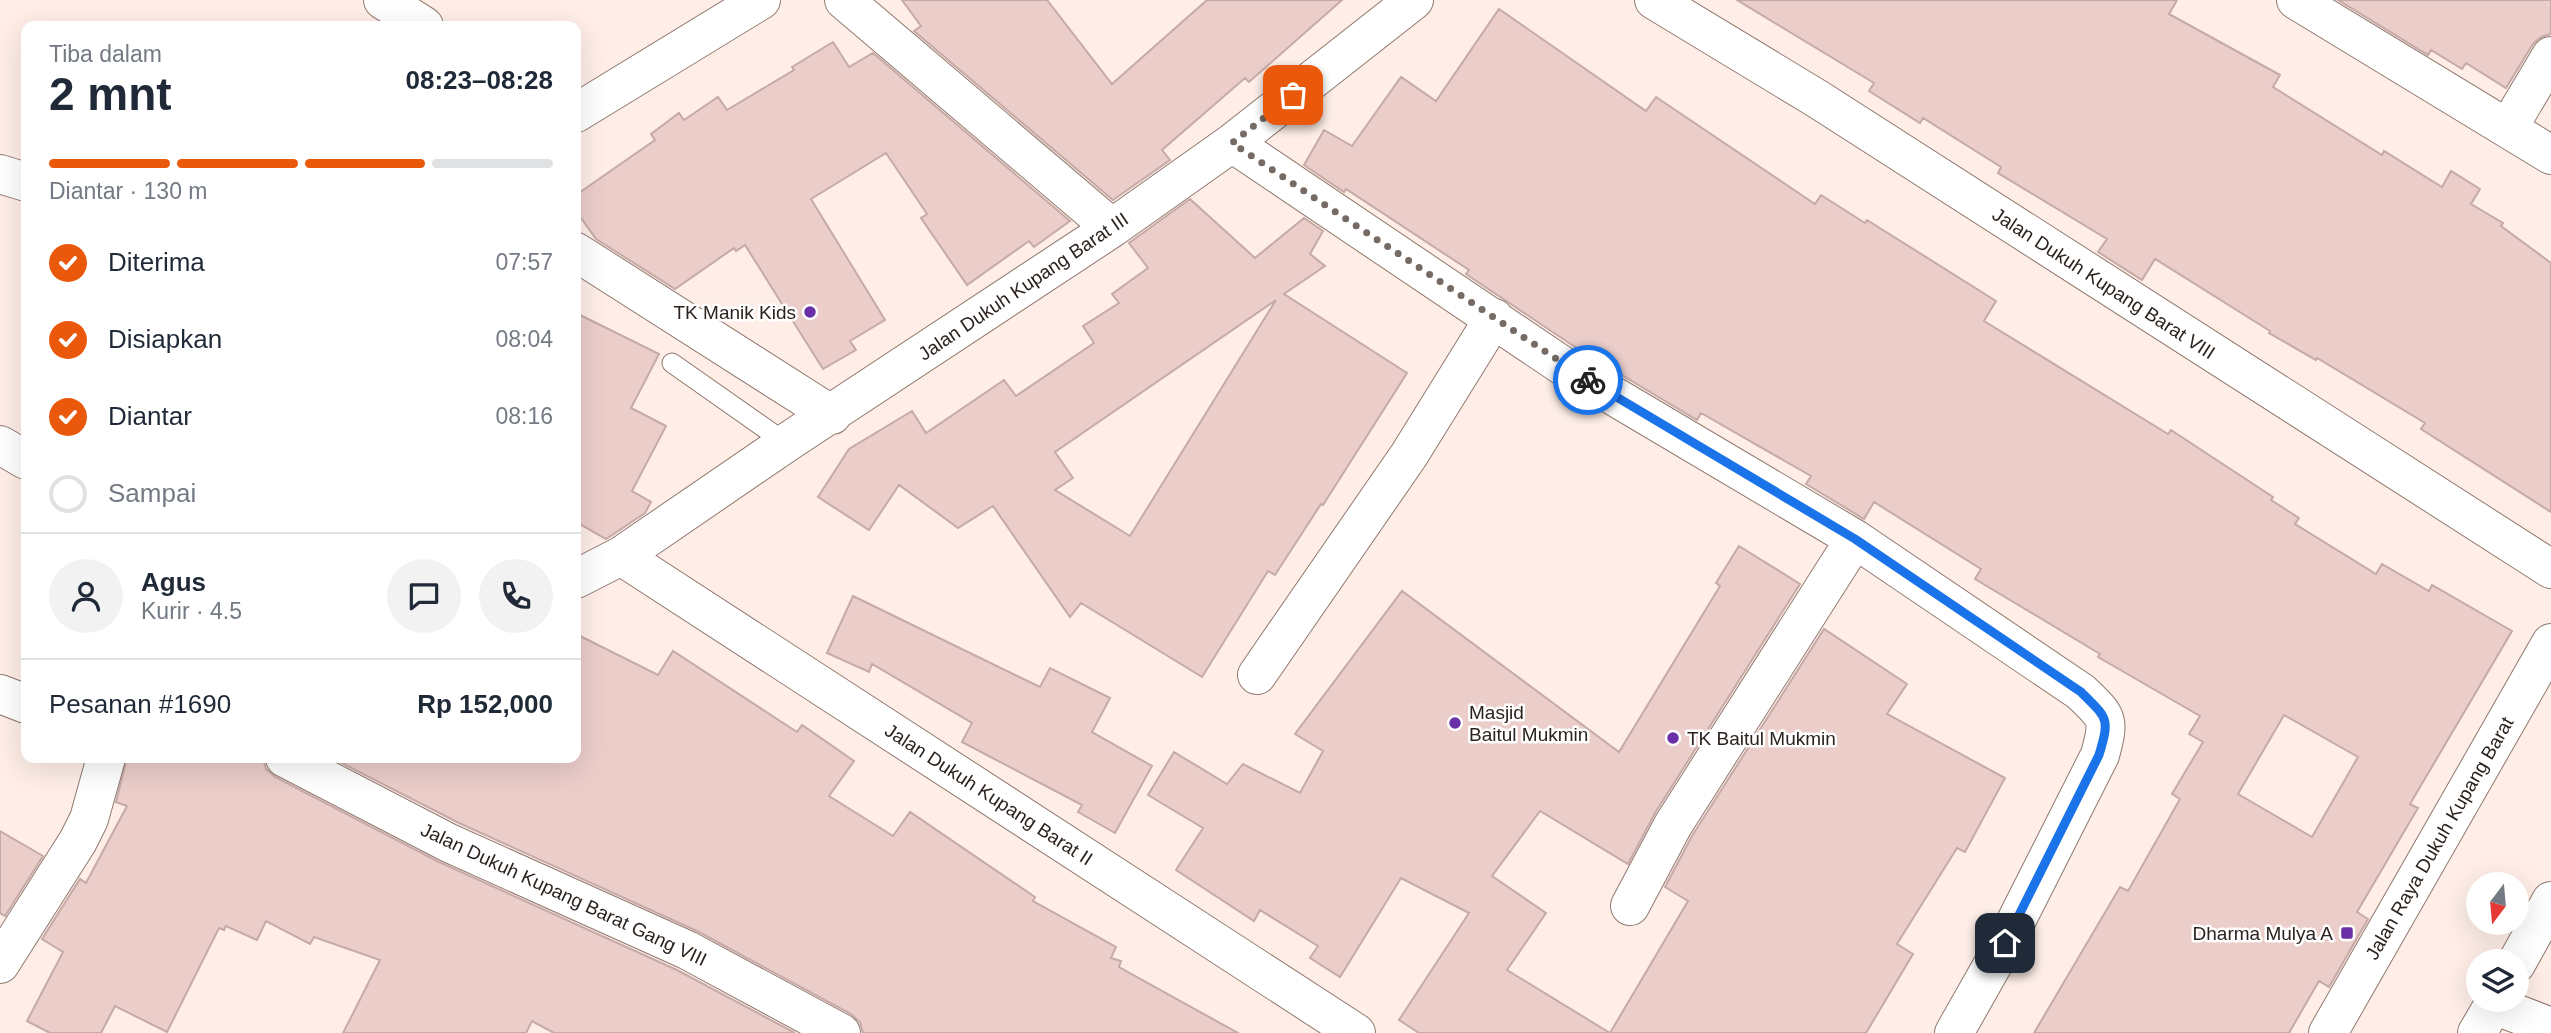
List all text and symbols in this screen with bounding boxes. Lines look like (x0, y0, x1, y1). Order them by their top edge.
text: Tiba dalam (49, 41, 162, 67)
text: 08:23–08:28 (406, 65, 553, 95)
pin (1263, 65, 1323, 125)
text: 2 mnt (49, 68, 172, 120)
icon: bag (1274, 76, 1312, 114)
text: Diantar · 130 m (49, 178, 208, 204)
street label: Jalan Dukuh Kupang Barat VIII (1989, 204, 2219, 363)
street label: Jalan Dukuh Kupang Barat III (915, 208, 1132, 365)
icon: check (49, 244, 87, 282)
text: Diterima (108, 247, 205, 277)
text: 07:57 (495, 249, 553, 275)
place label: TK Manik Kids (674, 302, 796, 323)
marker: TK Manik Kids (802, 304, 818, 320)
icon: check (49, 321, 87, 359)
text: Disiapkan (108, 324, 222, 354)
text: 08:04 (495, 326, 553, 352)
courier (1553, 345, 1623, 415)
icon: bike (1569, 361, 1607, 399)
icon: check (49, 398, 87, 436)
text: Diantar (108, 401, 192, 431)
text: 08:16 (495, 403, 553, 429)
text: Sampai (108, 478, 196, 508)
button: person (49, 559, 123, 633)
button: chat (387, 559, 461, 633)
button: phone (479, 559, 553, 633)
text: Agus (141, 567, 206, 597)
text: Kurir · 4.5 (141, 598, 242, 624)
text: Pesanan #1690 (49, 689, 231, 719)
text: Rp 152,000 (417, 689, 553, 719)
place label: Masjid Baitul Mukmin (1469, 702, 1588, 745)
street label: Jalan Raya Dukuh Kupang Barat (2361, 713, 2518, 963)
marker: Masjid Baitul Mukmin (1447, 715, 1463, 731)
street label: Jalan Dukuh Kupang Barat II (881, 719, 1096, 869)
place label: TK Baitul Mukmin (1687, 728, 1836, 749)
marker: TK Baitul Mukmin (1665, 730, 1681, 746)
street label: Jalan Dukuh Kupang Barat Gang VIII (418, 819, 710, 970)
north arrow (2466, 872, 2529, 934)
map controls (2466, 872, 2529, 1012)
pin (1975, 913, 2035, 973)
place label: Dharma Mulya A (2193, 923, 2333, 944)
icon: home (1986, 924, 2024, 962)
marker: Dharma Mulya A (2339, 925, 2355, 941)
button: layers (2466, 949, 2529, 1012)

